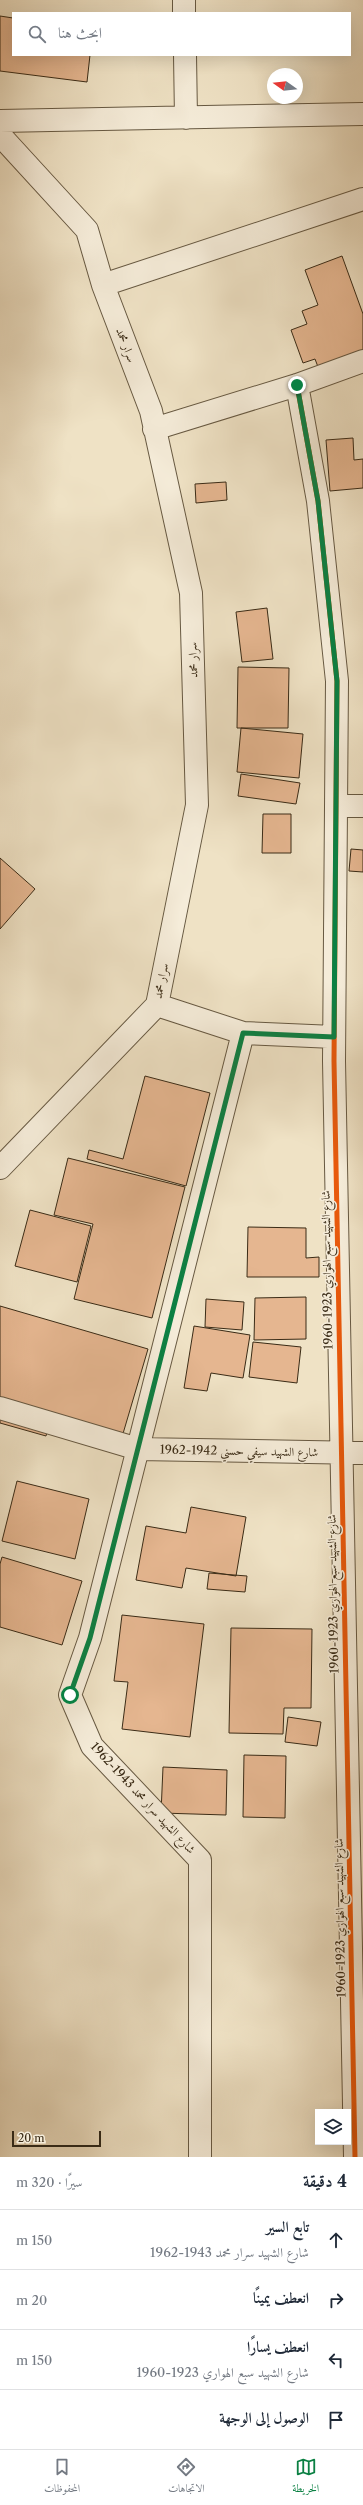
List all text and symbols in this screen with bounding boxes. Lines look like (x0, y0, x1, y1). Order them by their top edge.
search box (12, 12, 351, 56)
icon: search (26, 23, 48, 45)
text: ابحث هنا (58, 23, 102, 42)
north arrow (267, 68, 303, 104)
street label: سرار محمد (112, 325, 140, 365)
route end (288, 376, 306, 394)
street label: سرار محمد (184, 642, 202, 678)
street label: سرار محمد (150, 962, 172, 1000)
street label: شارع الشهيد سبع الهواري 1923-1960 (318, 1190, 339, 1350)
street label: شارع الشهيد سيفي حسني 1942-1962 (160, 1442, 319, 1464)
street label: شارع الشهيد سبع الهواري 1923-1960 (324, 1514, 345, 1674)
route start (61, 1686, 79, 1704)
street label: شارع الشهيد سرار محمد 1943-1962 (85, 1739, 199, 1859)
street label: شارع الشهيد سبع الهواري 1923-1960 (331, 1838, 352, 1998)
map controls (315, 2109, 351, 2145)
button: layers (315, 2109, 351, 2145)
scale bar (12, 2129, 101, 2148)
text: 20 m (18, 2131, 44, 2145)
text: 4 دقيقة (303, 2171, 347, 2191)
text: سيرًا · 320 m (16, 2174, 82, 2190)
text: تابع السير (266, 2217, 309, 2236)
icon: ahead (325, 2229, 347, 2251)
text: 150 m (16, 2232, 52, 2248)
text: شارع الشهيد سرار محمد 1943-1962 (150, 2244, 309, 2260)
text: انعطف يمينًا (253, 2288, 309, 2307)
icon: right (325, 2289, 347, 2311)
text: 20 m (16, 2292, 47, 2308)
text: انعطف يسارًا (247, 2337, 309, 2356)
icon: left (325, 2349, 347, 2371)
text: 150 m (16, 2352, 52, 2368)
text: شارع الشهيد سبع الهواري 1923-1960 (136, 2364, 309, 2380)
text: الوصول إلى الوجهة (219, 2408, 309, 2427)
icon: arrive (325, 2409, 347, 2431)
tab: المحفوظات (44, 2456, 80, 2499)
tab: الاتجاهات (168, 2456, 205, 2499)
tab: الخريطة (292, 2456, 319, 2499)

